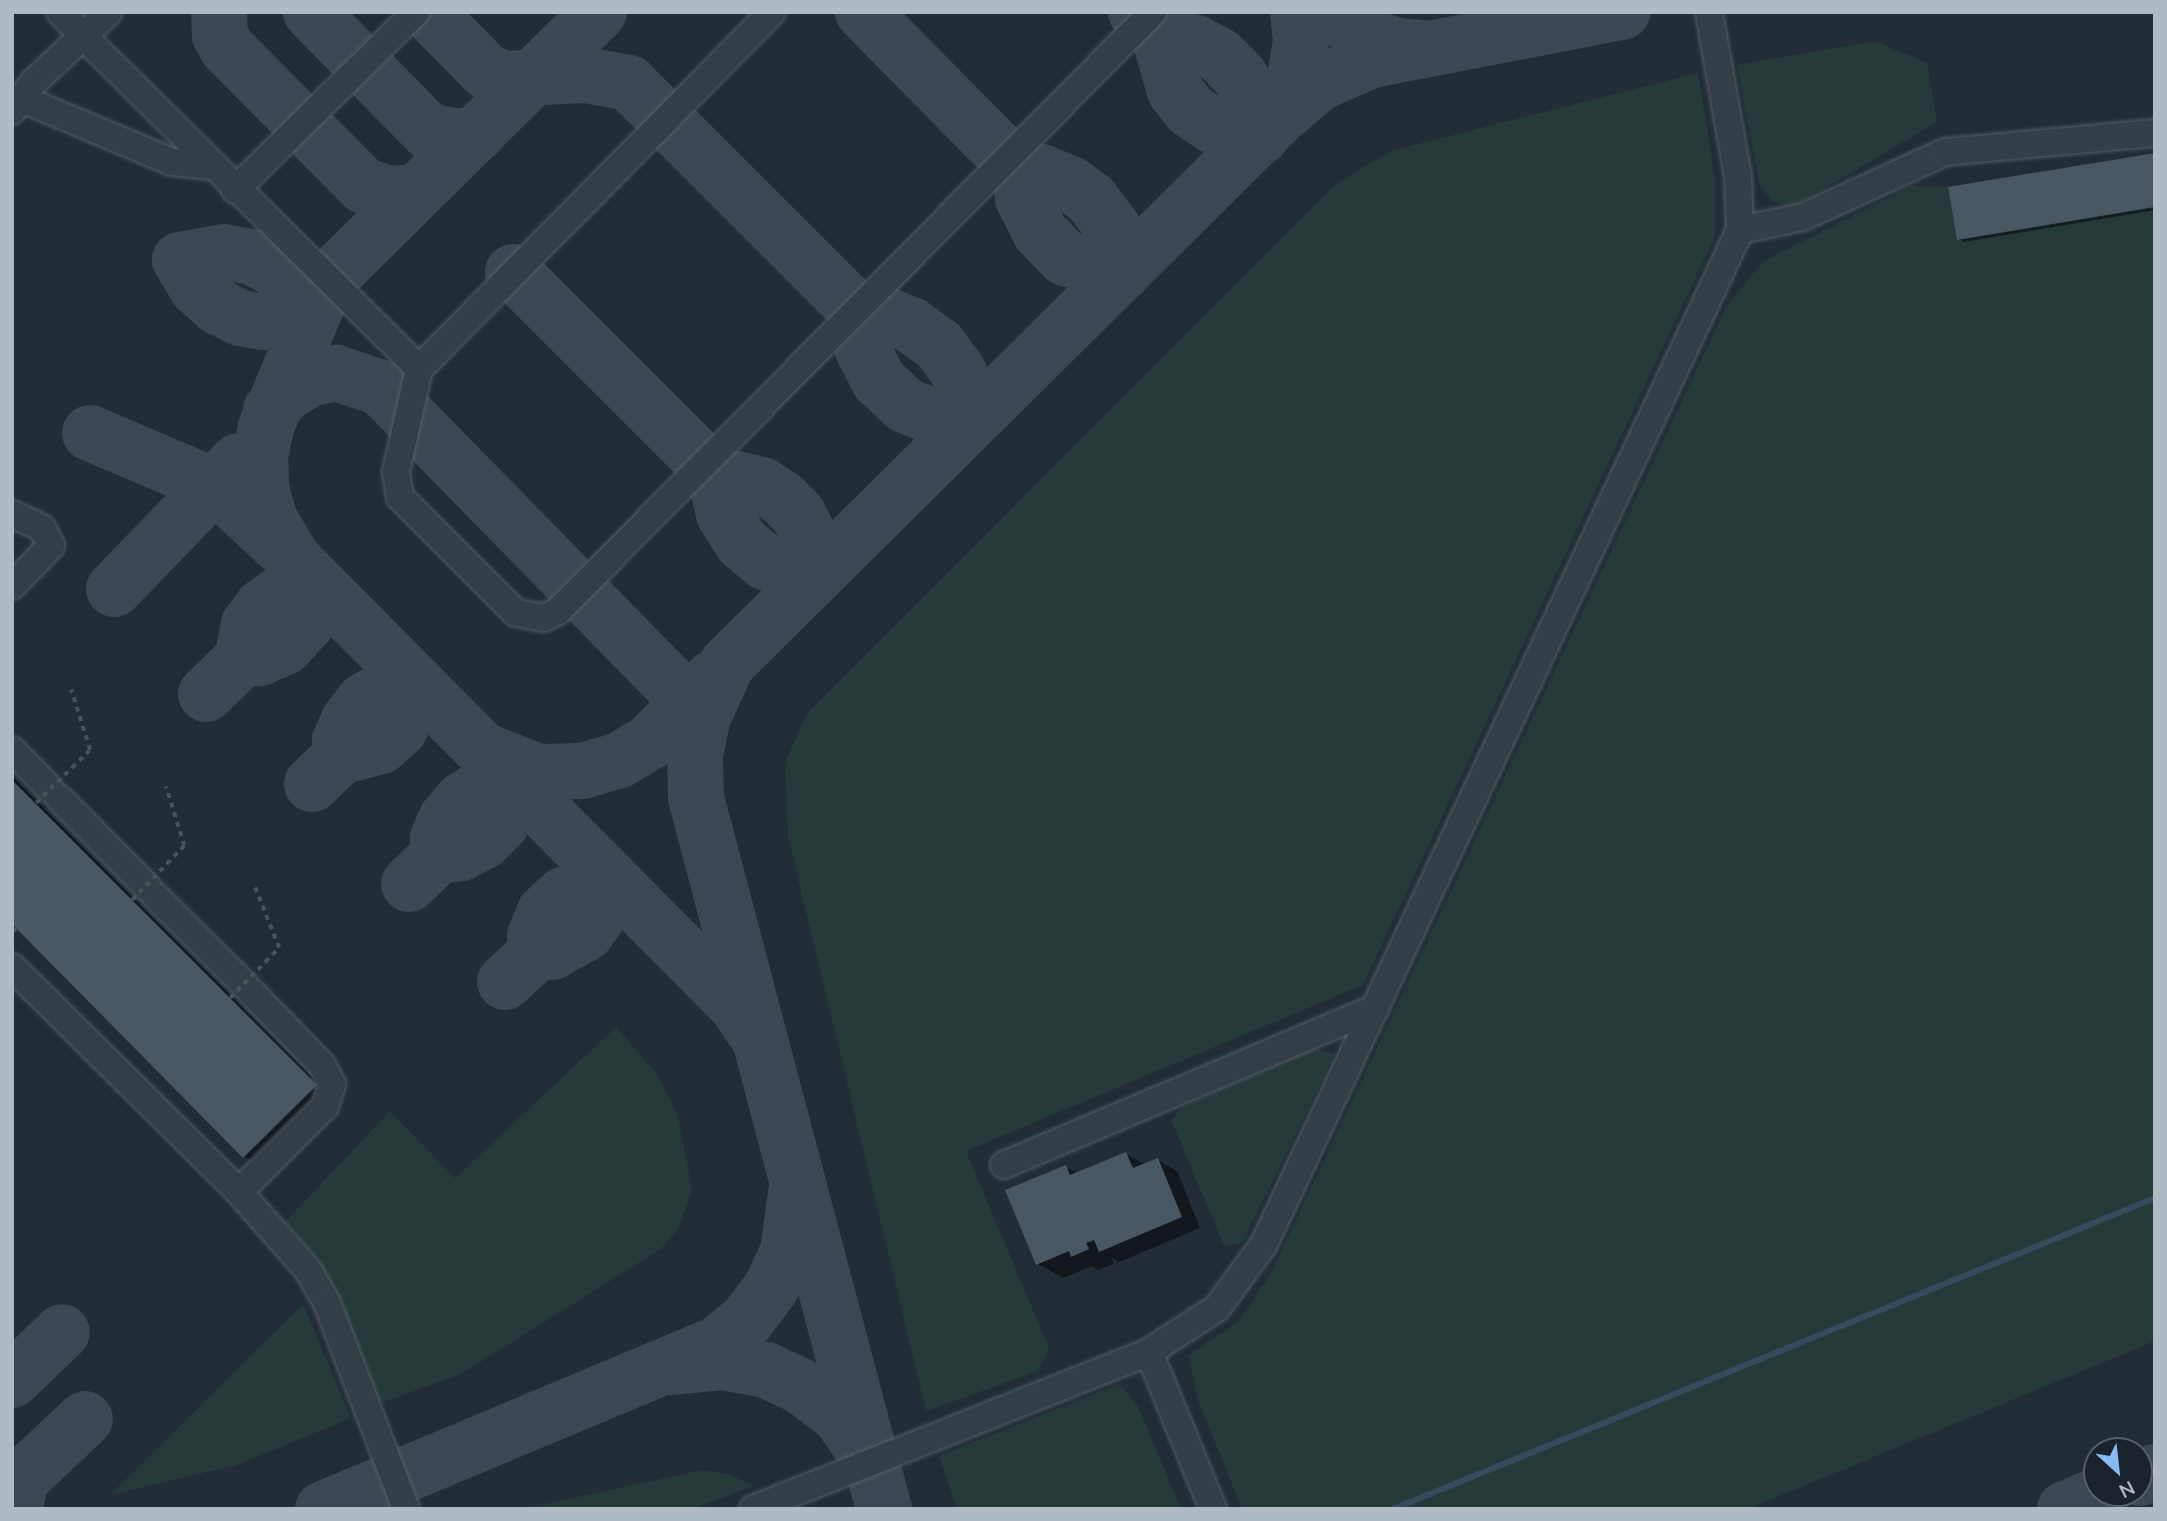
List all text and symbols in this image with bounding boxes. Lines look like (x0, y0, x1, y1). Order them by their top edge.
north arrow (2083, 1437, 2153, 1507)
text: N (2114, 1474, 2139, 1504)

